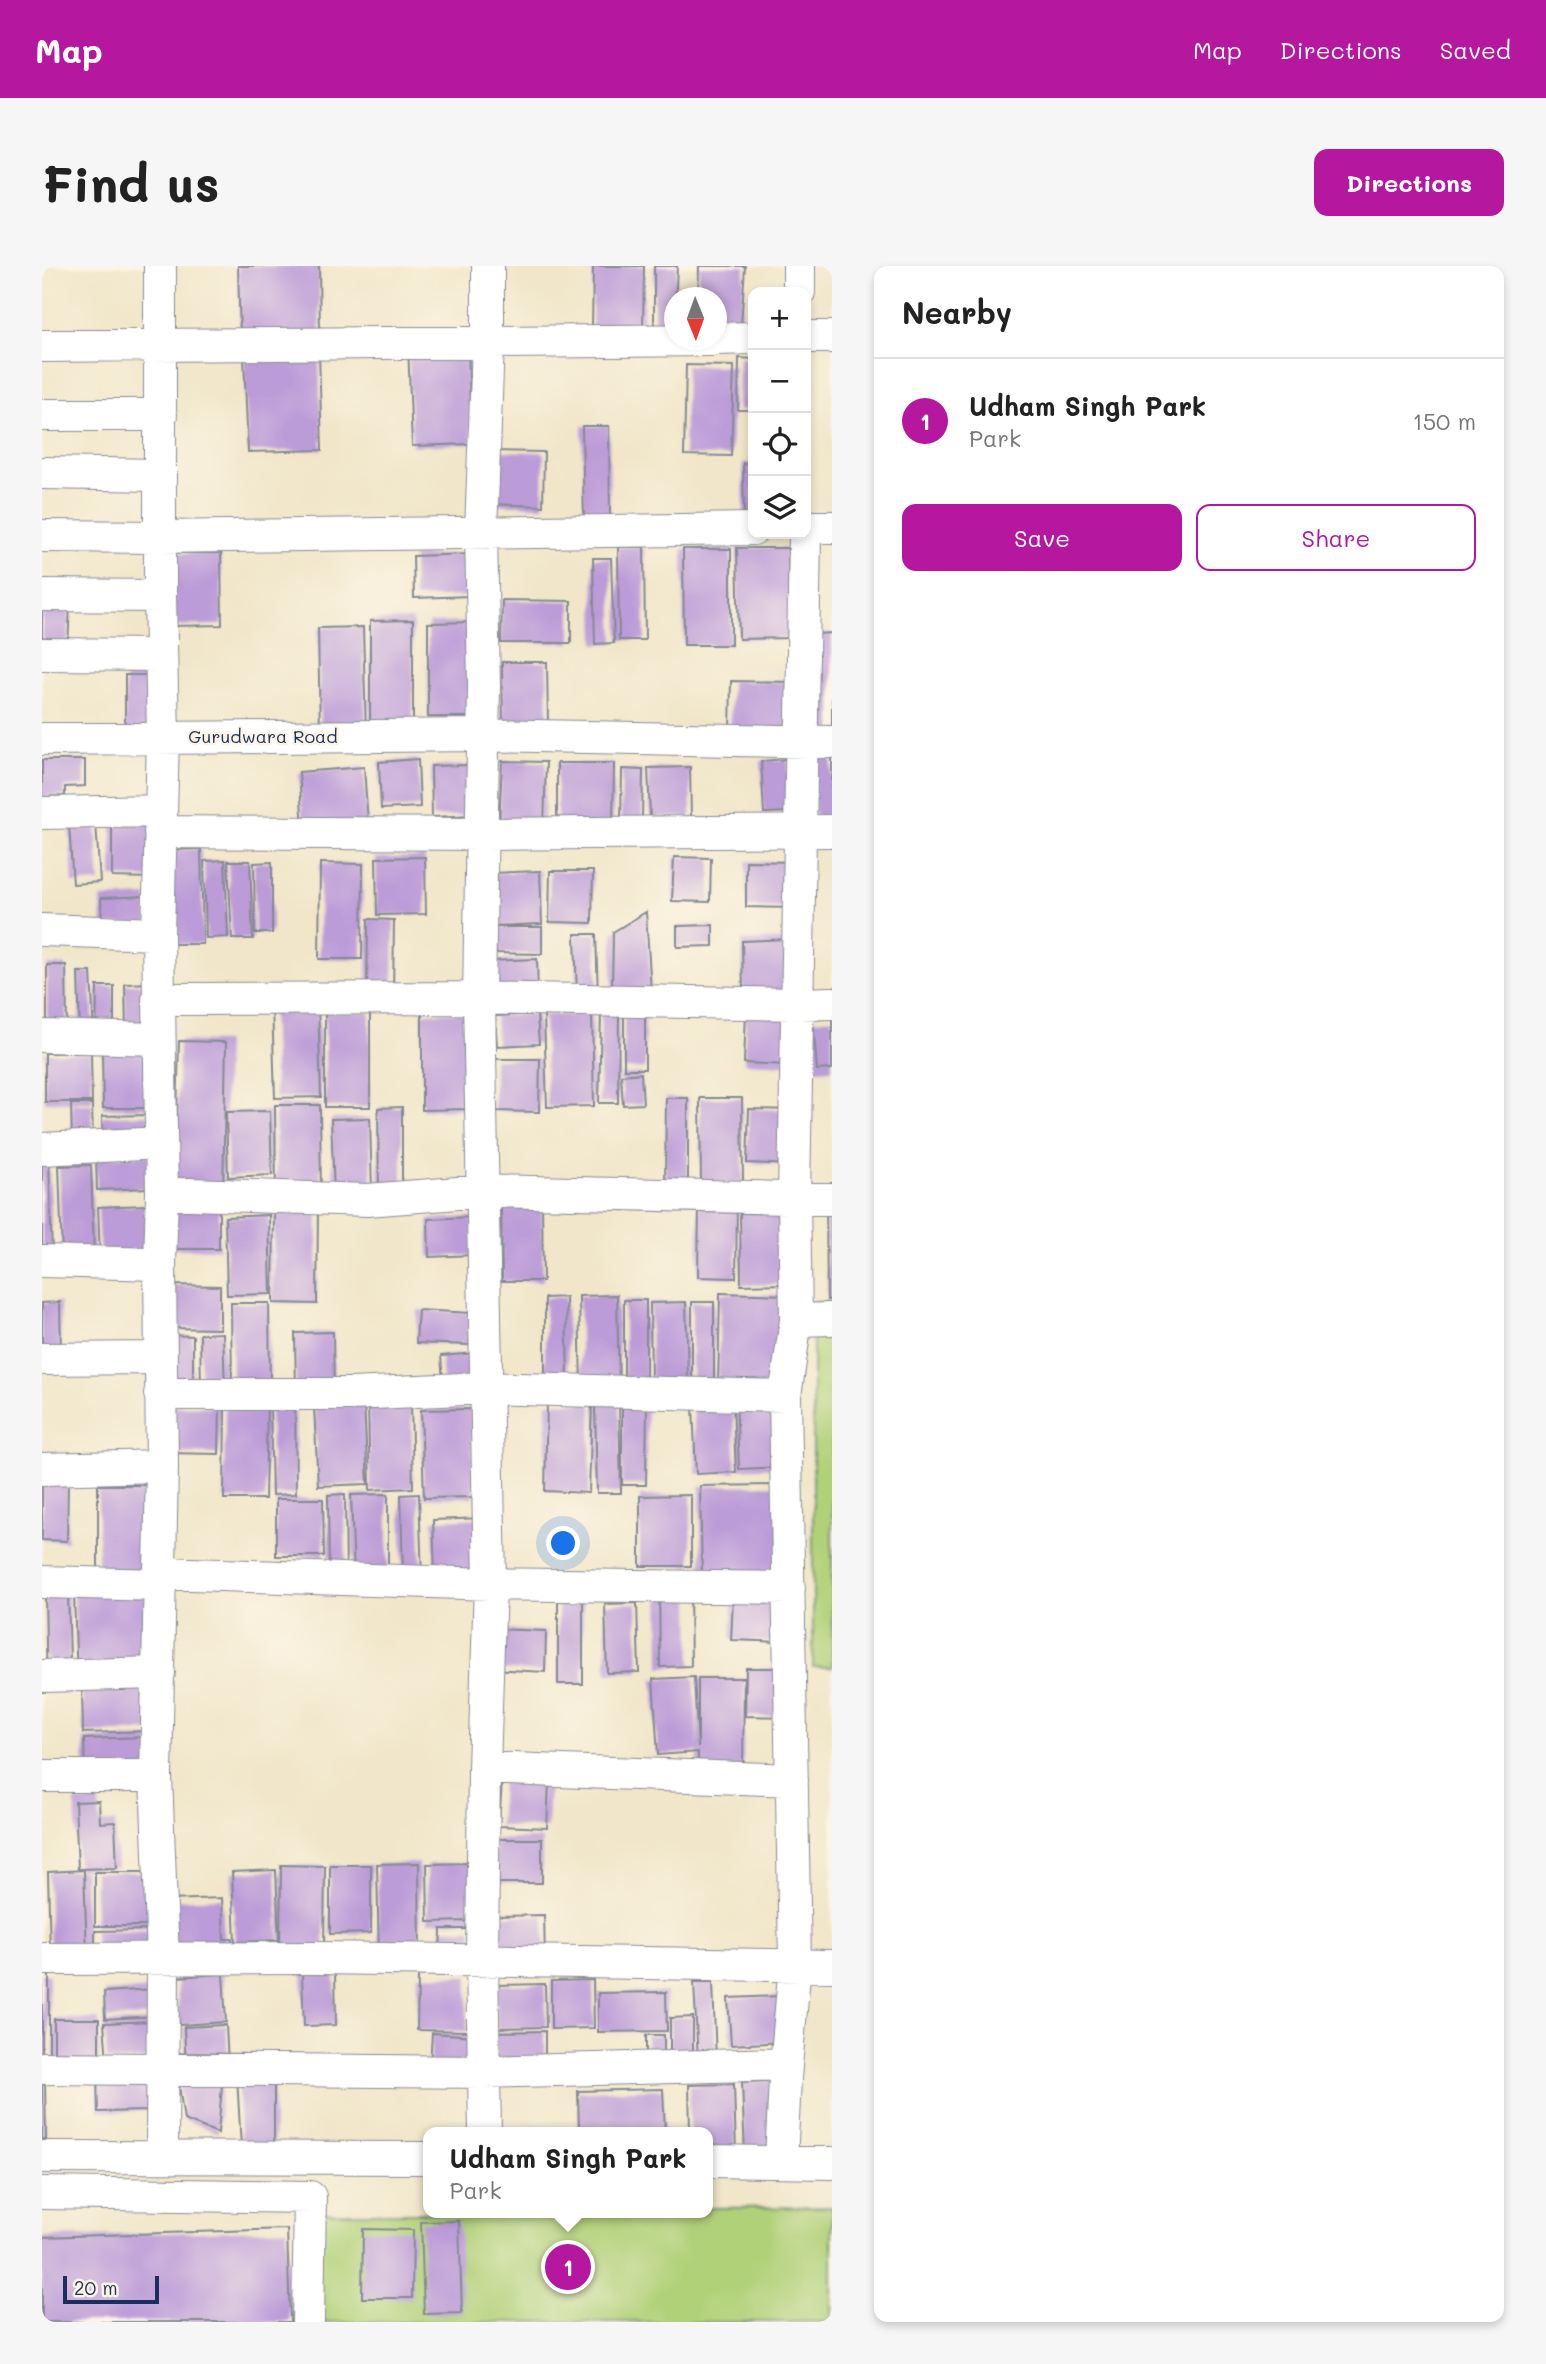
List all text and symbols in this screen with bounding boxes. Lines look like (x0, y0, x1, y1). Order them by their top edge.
text: Map (35, 28, 103, 71)
text: Map (1193, 34, 1242, 65)
text: Directions (1280, 34, 1402, 65)
text: Saved (1440, 34, 1511, 65)
button: Directions (1314, 149, 1504, 216)
text: Find us (42, 151, 220, 214)
north arrow (664, 287, 727, 350)
map controls (748, 287, 811, 539)
button: + (748, 287, 811, 350)
text: Nearby (902, 292, 1012, 332)
button: − (748, 350, 811, 413)
text: Udham Singh Park (969, 389, 1206, 423)
text: 1 (920, 406, 930, 436)
text: 150 m (1412, 406, 1476, 436)
button: locate (748, 413, 811, 476)
text: Park (969, 423, 1021, 453)
button: layers (748, 476, 811, 539)
button: Save (902, 504, 1182, 571)
button: Share (1196, 504, 1476, 571)
street label: Gurudwara Road (188, 724, 338, 748)
your location (546, 1526, 580, 1560)
popup (423, 2127, 713, 2218)
text: Udham Singh Park (449, 2141, 687, 2175)
text: Park (449, 2175, 502, 2205)
pin: 1 (545, 2241, 591, 2293)
scale bar (63, 2273, 159, 2305)
text: 20 m (74, 2275, 118, 2300)

